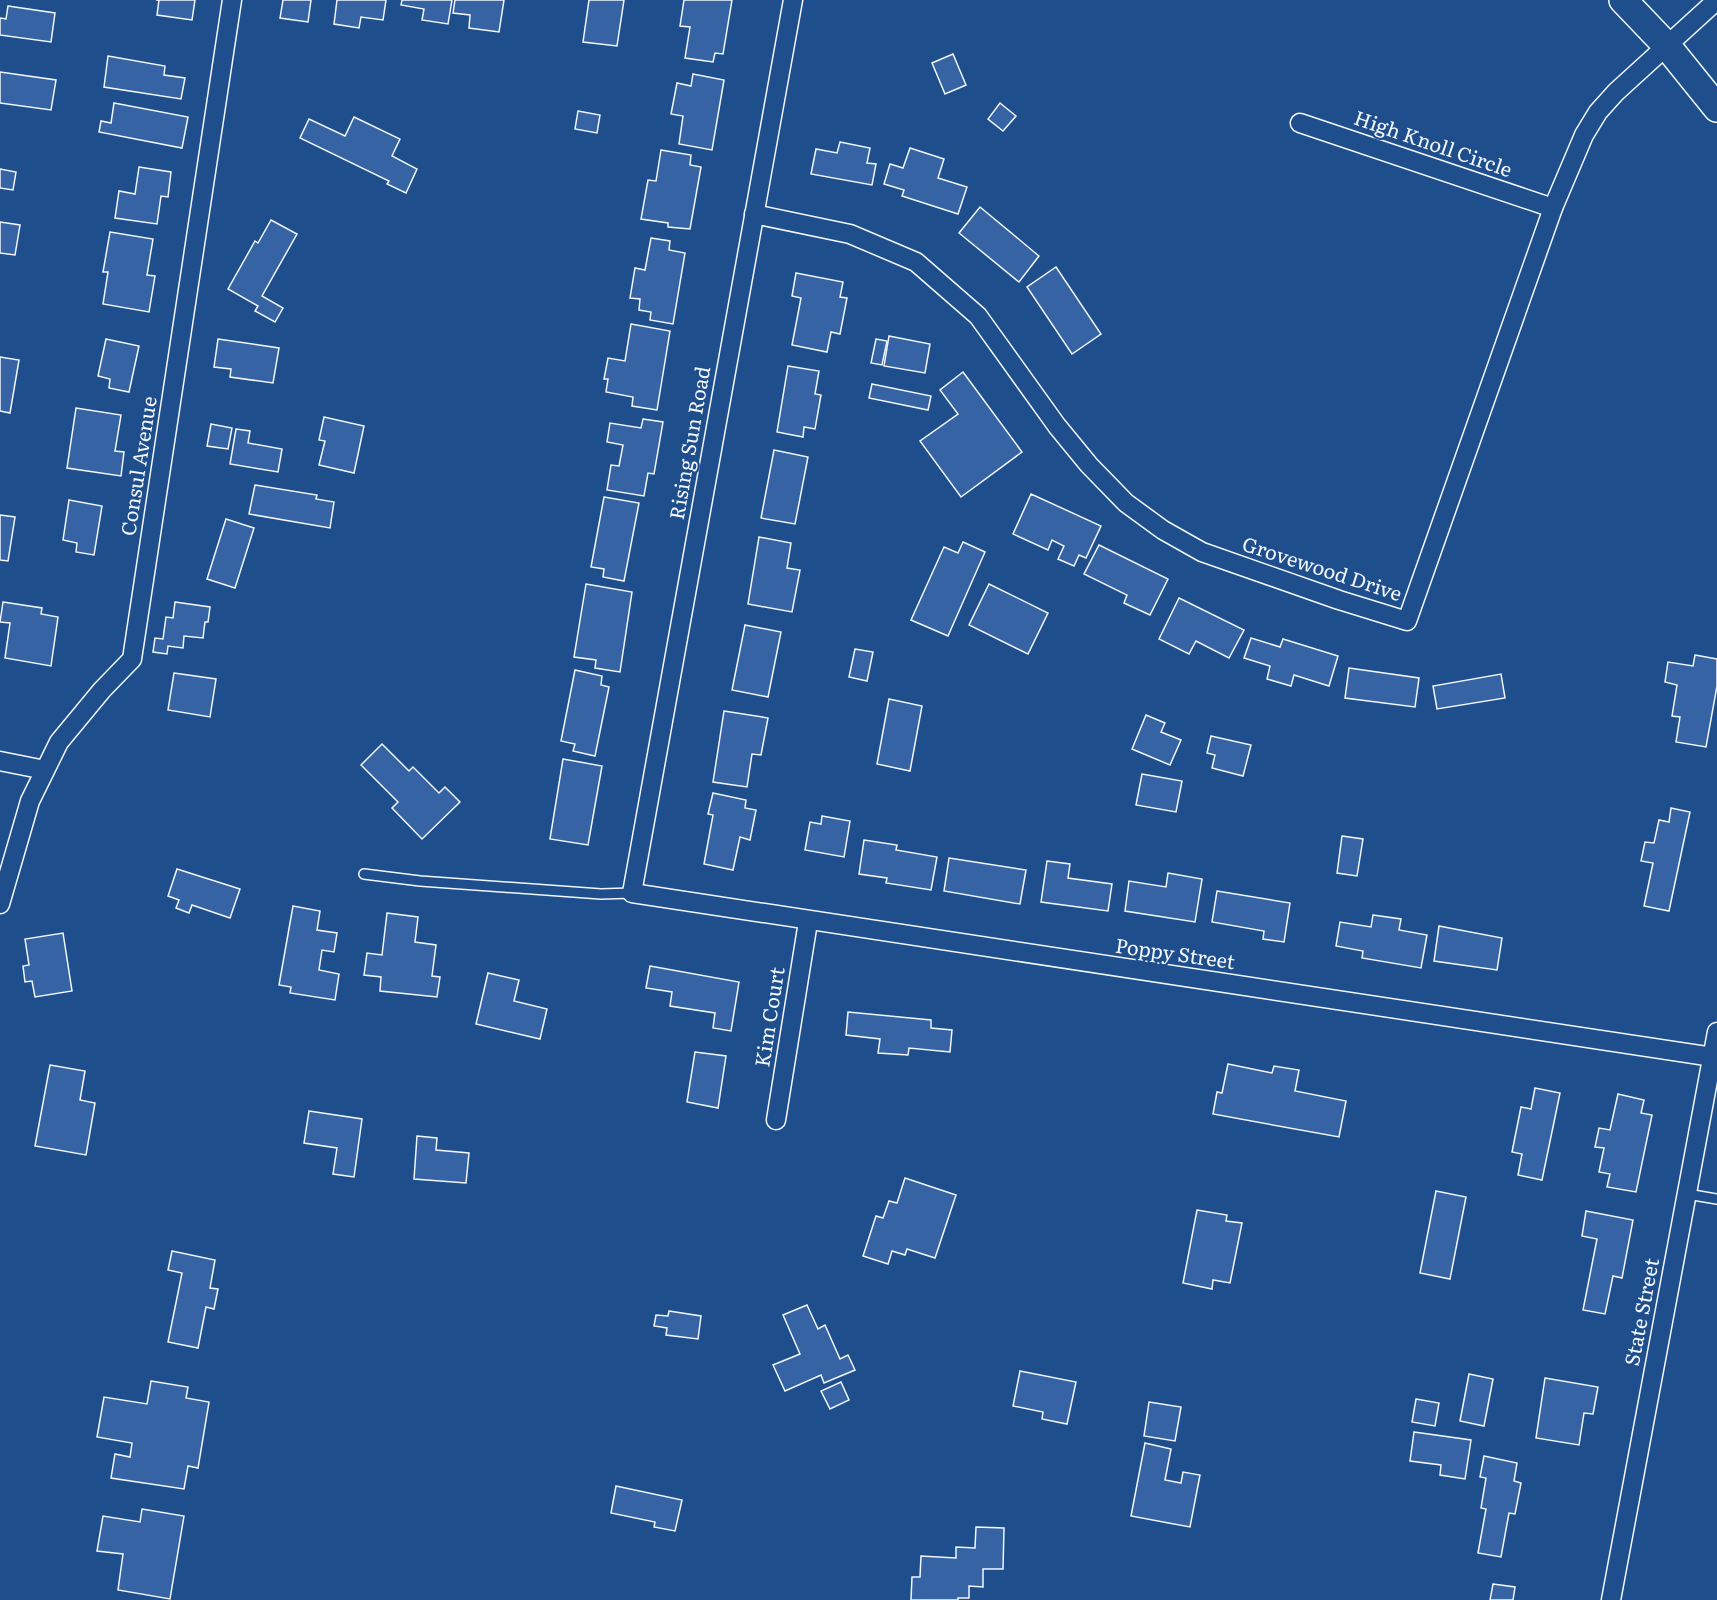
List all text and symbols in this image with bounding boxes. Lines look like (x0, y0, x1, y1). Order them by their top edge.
street label: High Knoll Circle (1351, 101, 1517, 183)
street label: Rising Sun Road (660, 363, 716, 522)
street label: Consul Avenue (111, 394, 163, 538)
street label: Grovewood Drive (1239, 527, 1406, 607)
street label: Poppy Street (1114, 929, 1237, 975)
street label: Kim Court (745, 964, 791, 1069)
street label: State Street (1615, 1255, 1665, 1368)

